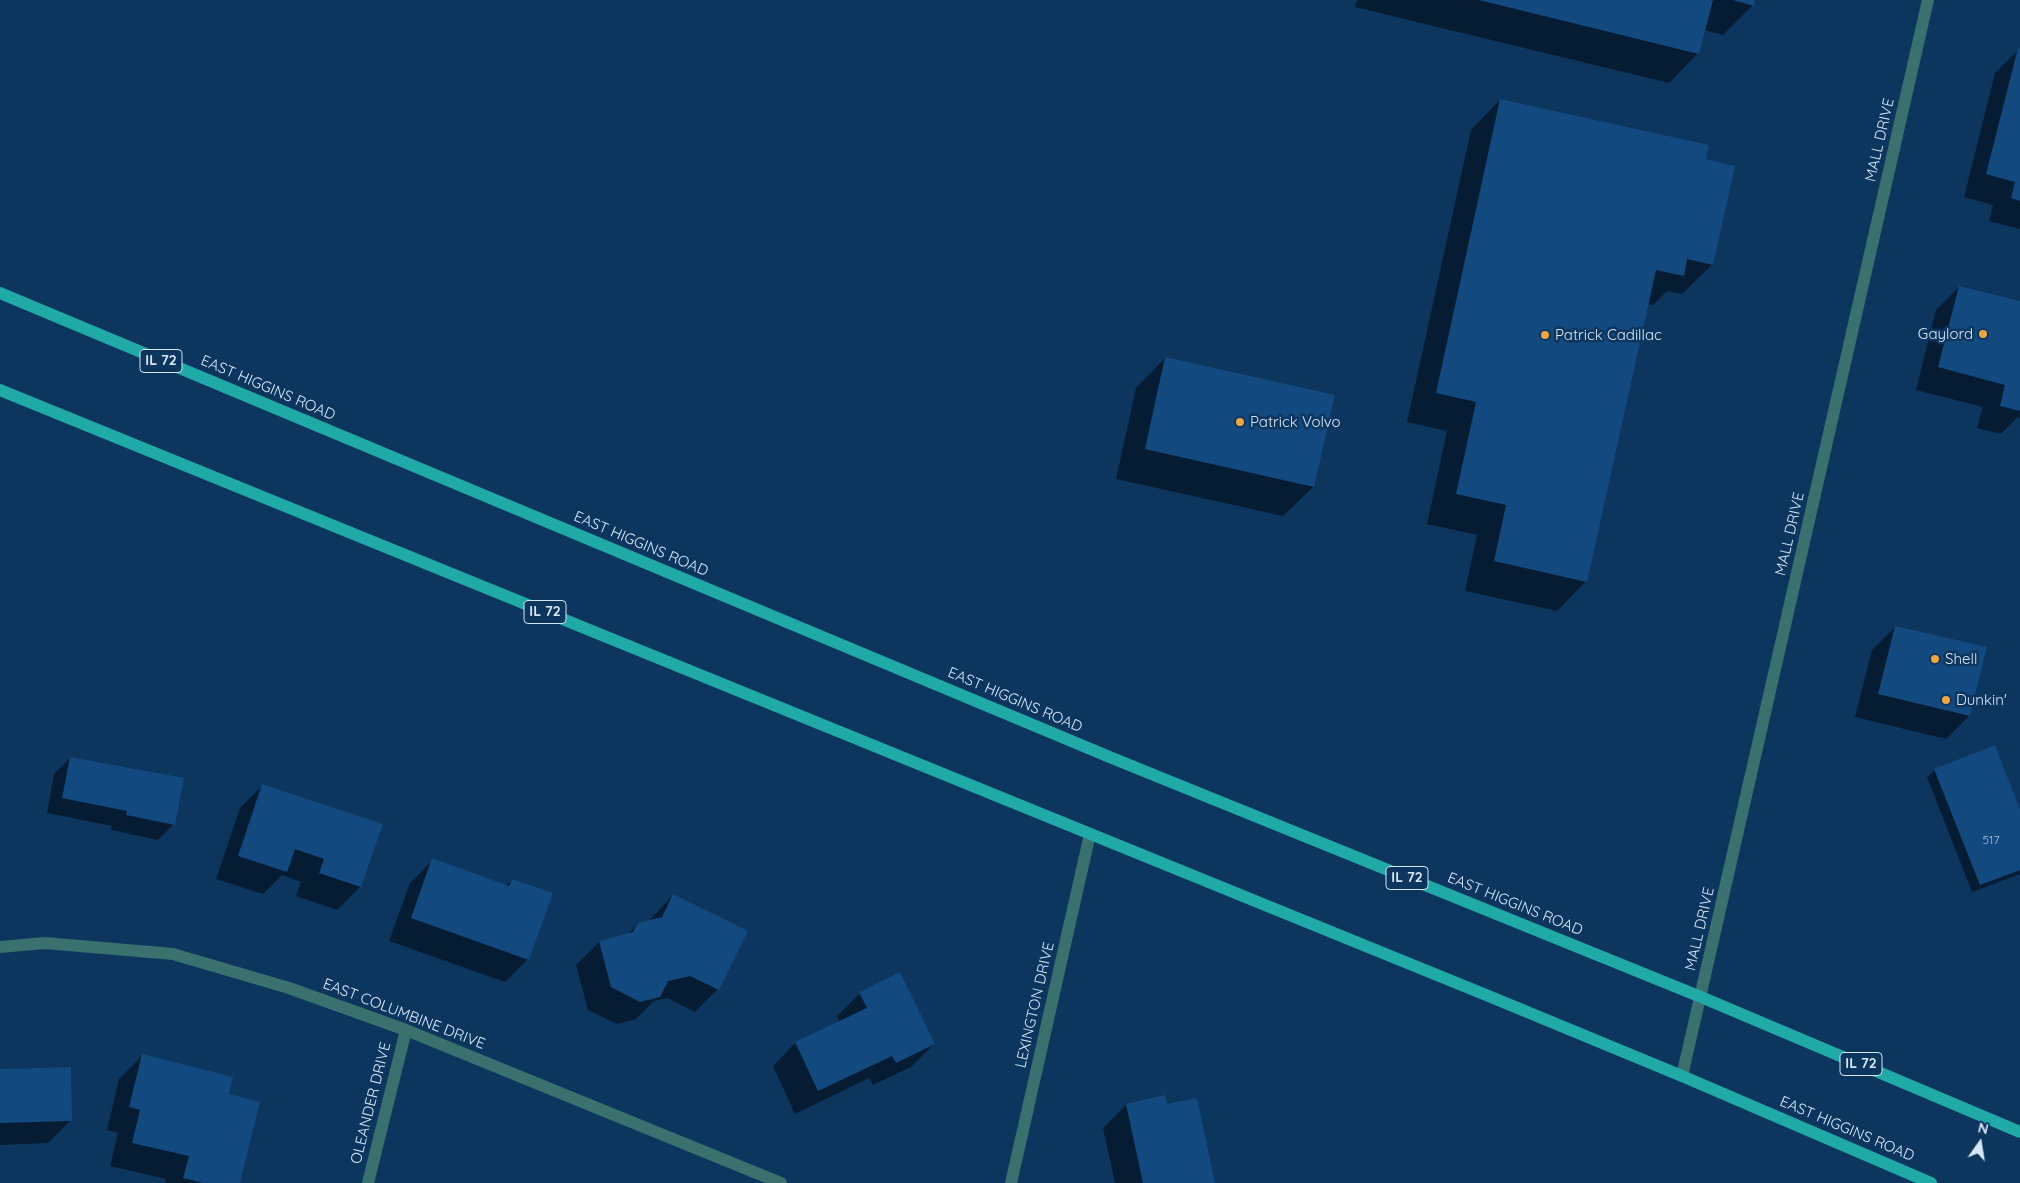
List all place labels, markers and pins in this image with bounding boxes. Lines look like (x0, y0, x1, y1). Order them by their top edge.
place label: Gaylord (1918, 325, 1973, 343)
place label: Patrick Cadillac (1555, 326, 1662, 344)
marker: Gaylord (1977, 328, 1989, 340)
marker: Patrick Cadillac (1539, 329, 1551, 341)
place label: Patrick Volvo (1250, 413, 1341, 431)
marker: Patrick Volvo (1234, 416, 1246, 428)
place label: Shell (1945, 650, 1977, 668)
marker: Shell (1929, 653, 1941, 665)
place label: Dunkin' (1956, 691, 2007, 709)
marker: Dunkin' (1940, 694, 1952, 706)

